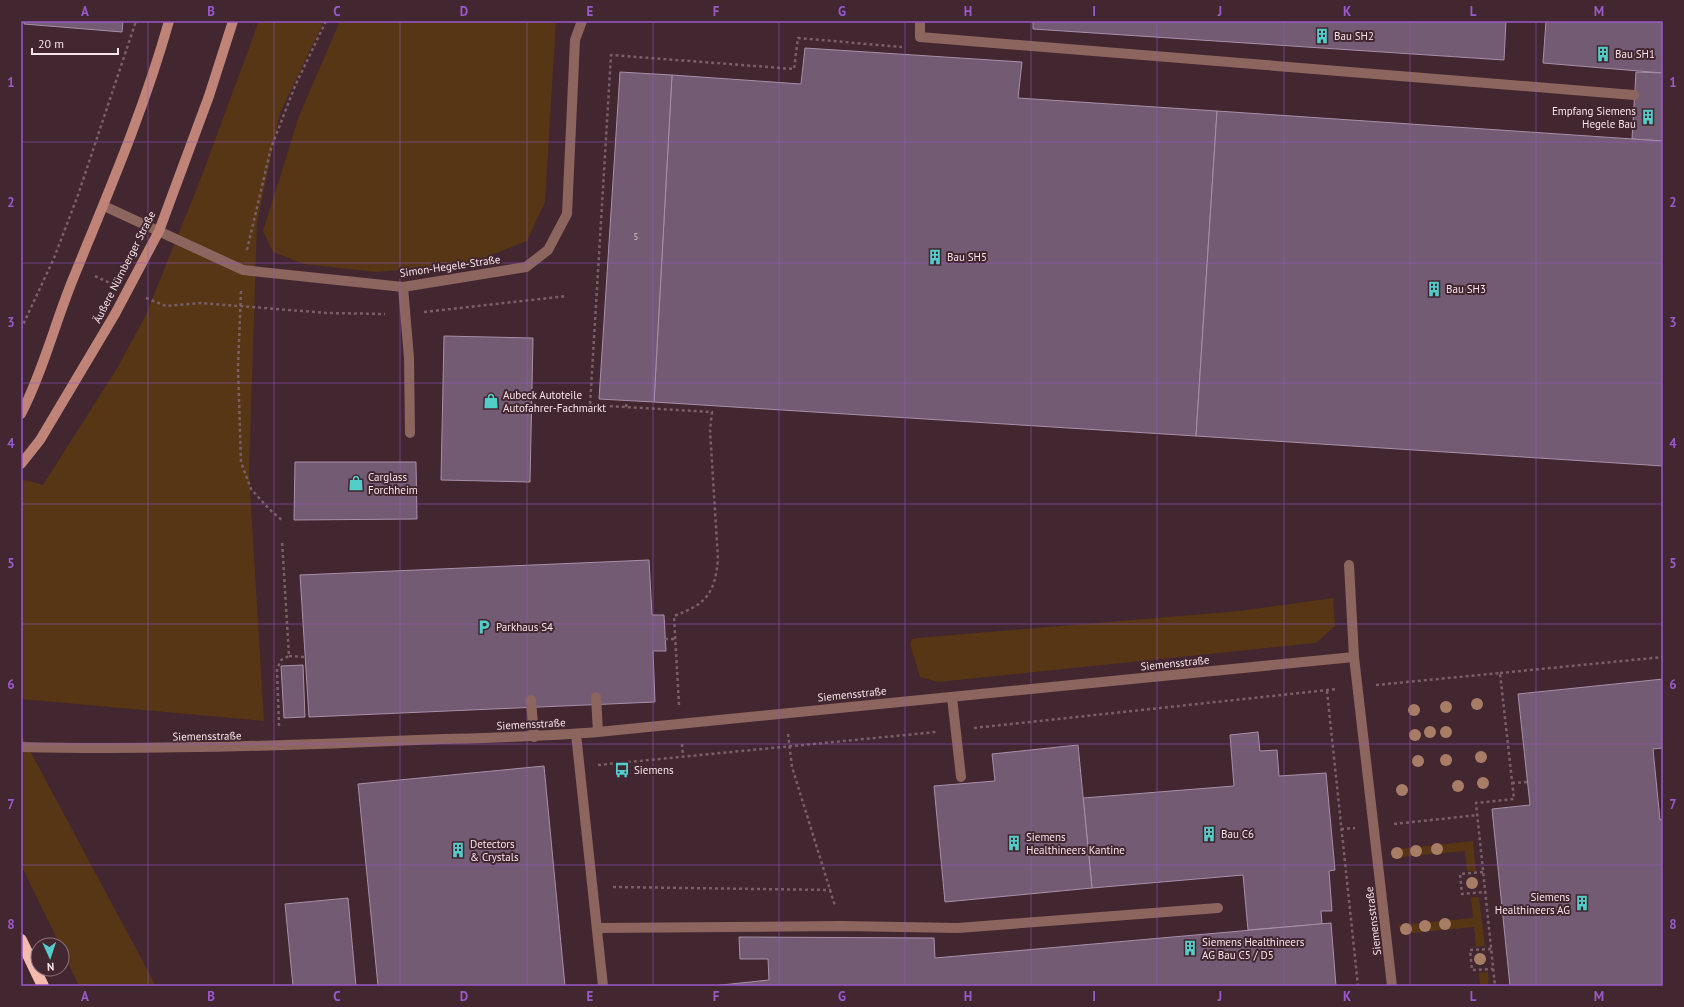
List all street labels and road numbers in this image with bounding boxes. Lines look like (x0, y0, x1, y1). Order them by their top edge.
street label: Äußere Nürnberger Straße (90, 208, 159, 325)
street label: Simon-Hegele-Straße (399, 252, 502, 280)
street label: Siemensstraße (1140, 652, 1211, 674)
street label: Siemensstraße (817, 683, 888, 705)
street label: Siemensstraße (496, 715, 566, 733)
street label: Siemensstraße (172, 728, 242, 744)
street label: Siemensstraße (1362, 885, 1384, 956)

